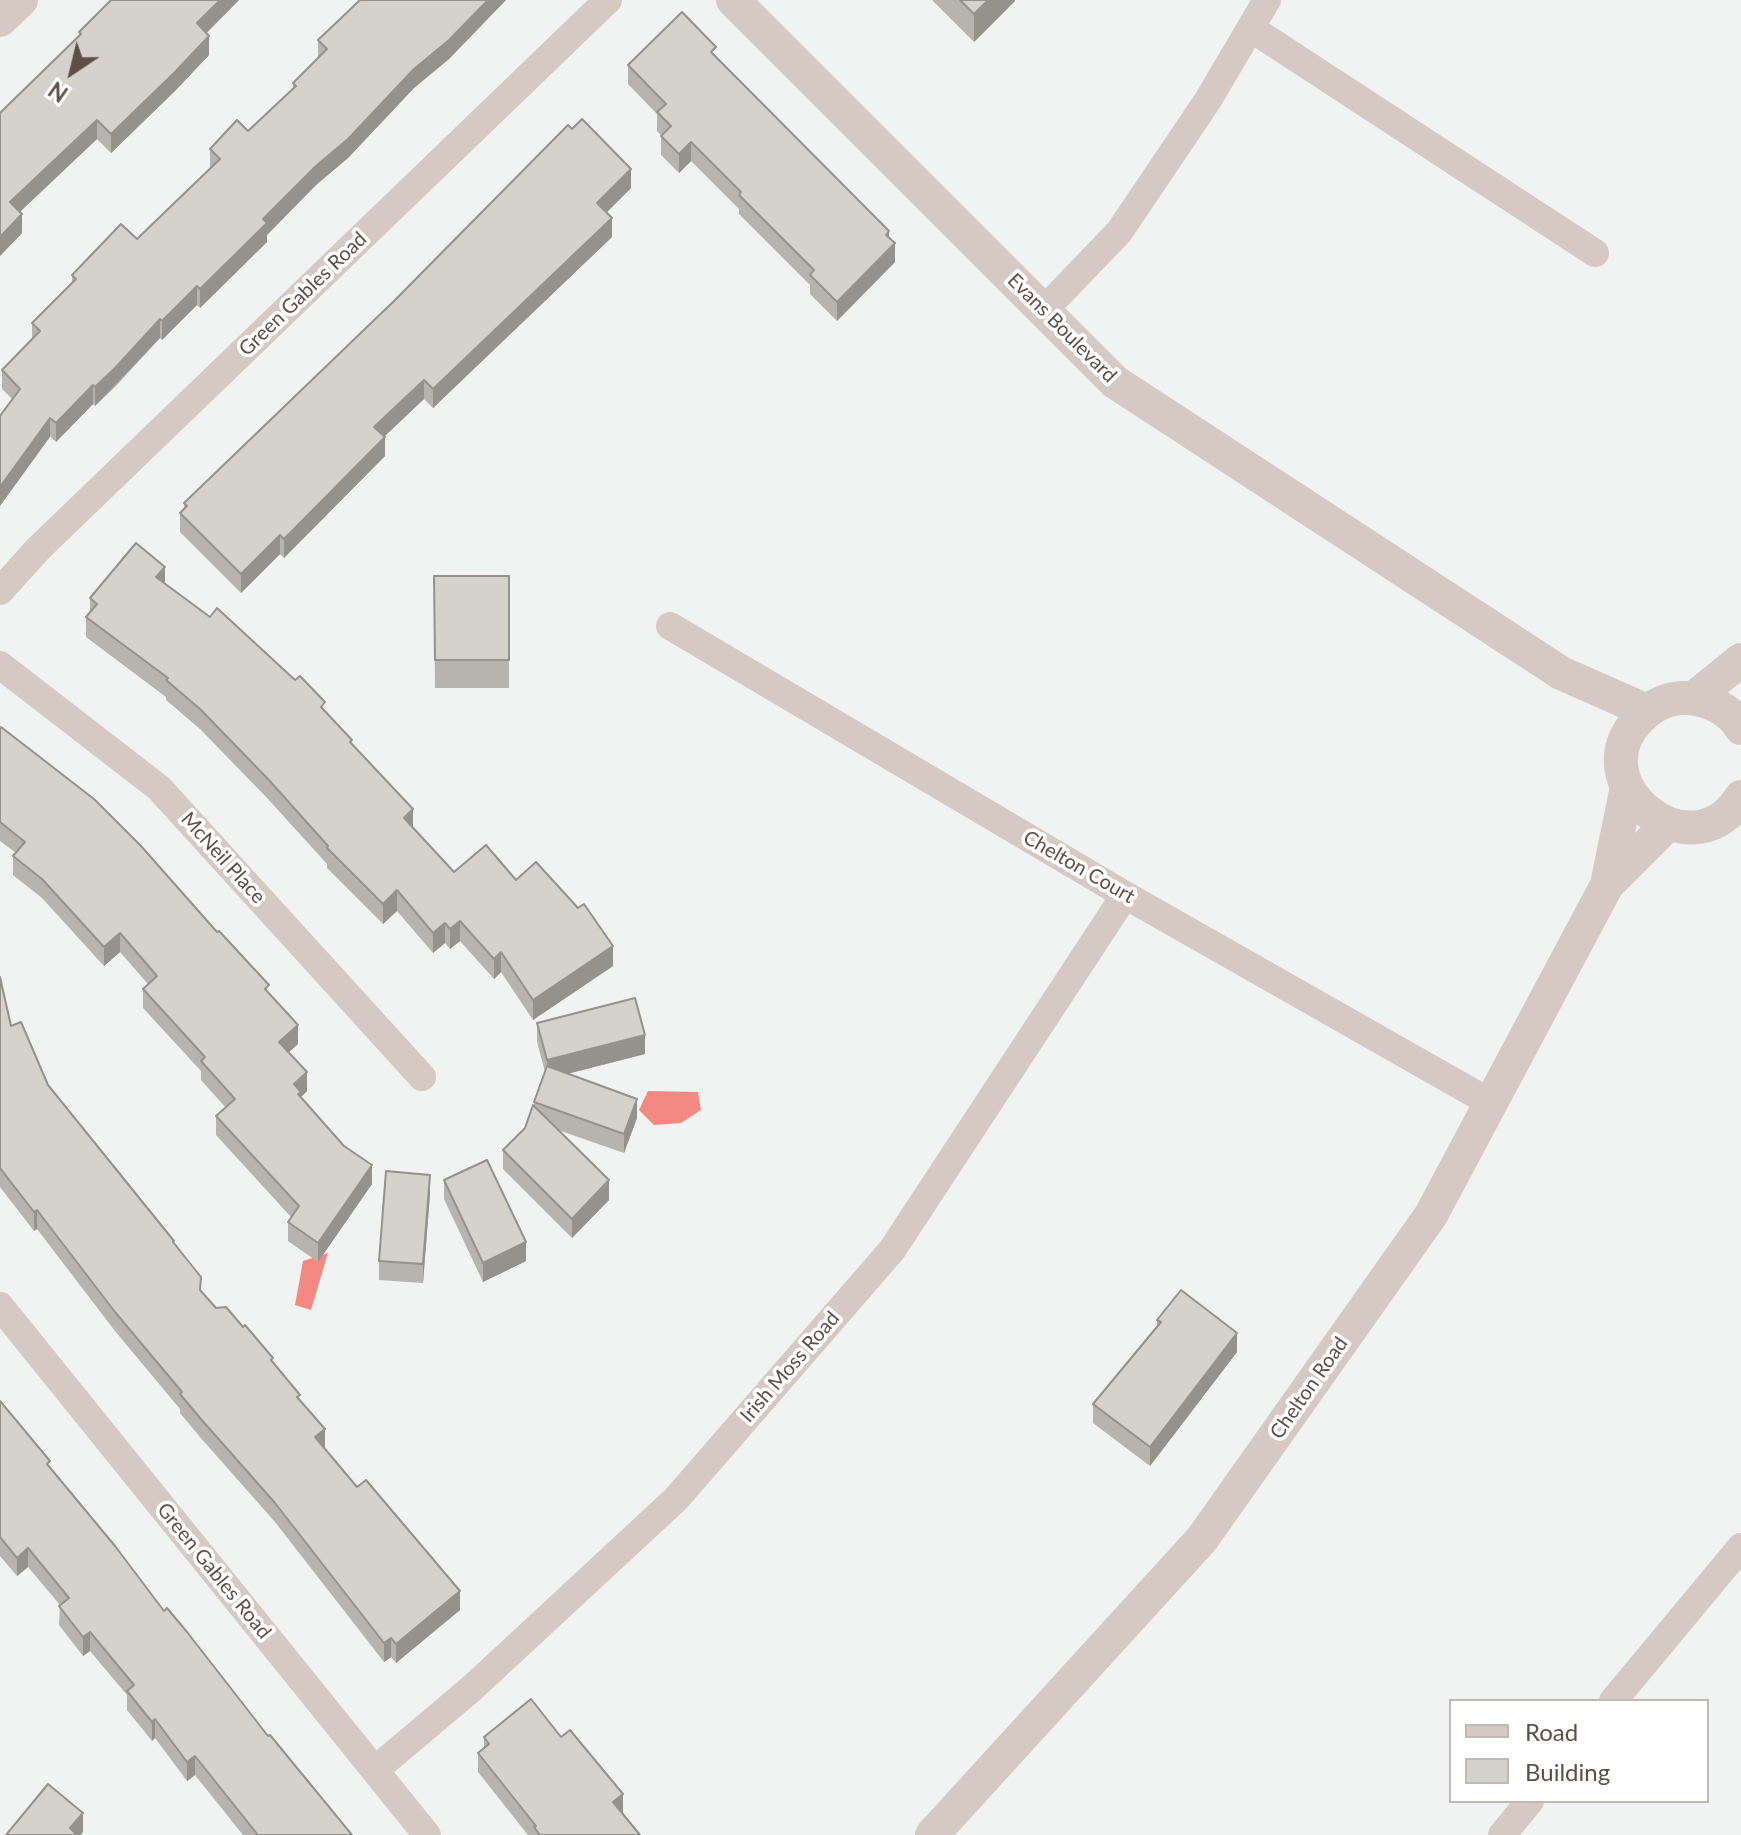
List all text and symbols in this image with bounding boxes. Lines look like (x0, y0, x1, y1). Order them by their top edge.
north arrow (32, 32, 112, 112)
text: N (43, 76, 73, 108)
street label: Green Gables Road (234, 227, 372, 361)
street label: Evans Boulevard (1002, 268, 1122, 388)
street label: McNeil Place (176, 807, 270, 909)
street label: Chelton Court (1019, 825, 1139, 909)
street label: Irish Moss Road (735, 1307, 845, 1427)
street label: Chelton Road (1265, 1332, 1353, 1444)
street label: Green Gables Road (152, 1498, 276, 1644)
legend (1449, 1699, 1709, 1803)
text: Road (1525, 1717, 1578, 1746)
text: Building (1525, 1757, 1610, 1786)

